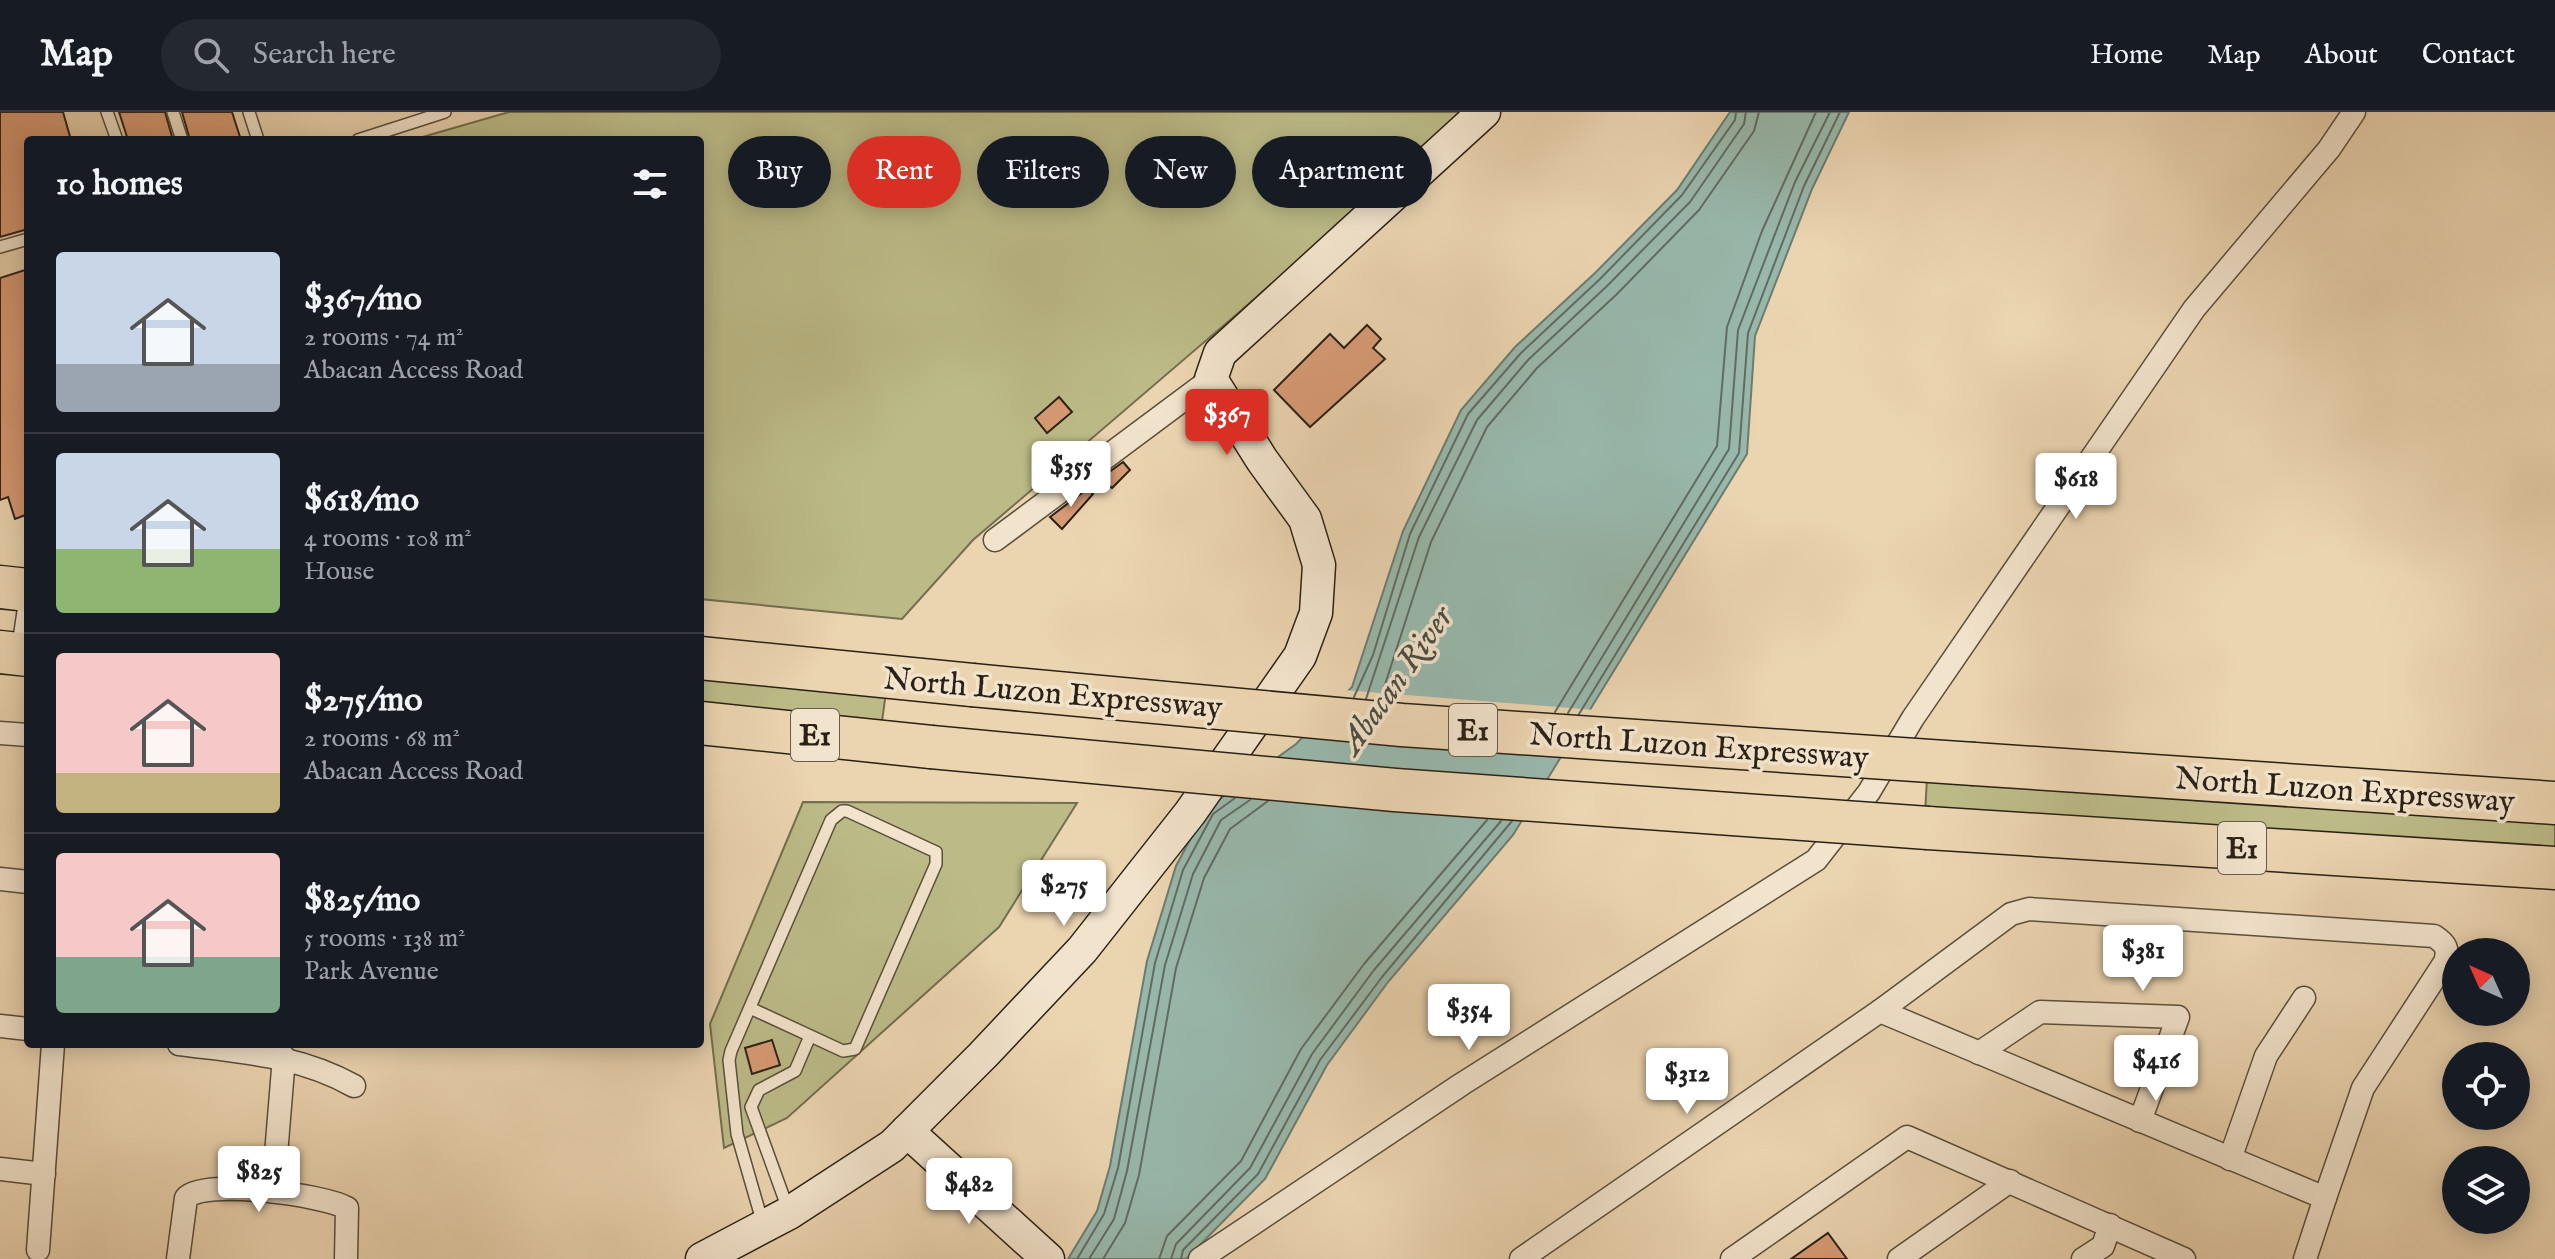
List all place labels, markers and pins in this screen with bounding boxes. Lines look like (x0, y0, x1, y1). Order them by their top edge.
pin: $367 (1180, 389, 1274, 457)
pin: $355 (1024, 441, 1118, 509)
pin: $618 (2029, 453, 2123, 521)
pin: $275 (1017, 860, 1111, 928)
pin: $381 (2096, 925, 2190, 993)
pin: $354 (1422, 984, 1516, 1052)
pin: $416 (2109, 1035, 2203, 1103)
pin: $312 (1640, 1048, 1734, 1116)
pin: $825 (212, 1146, 306, 1214)
pin: $482 (922, 1158, 1016, 1226)

